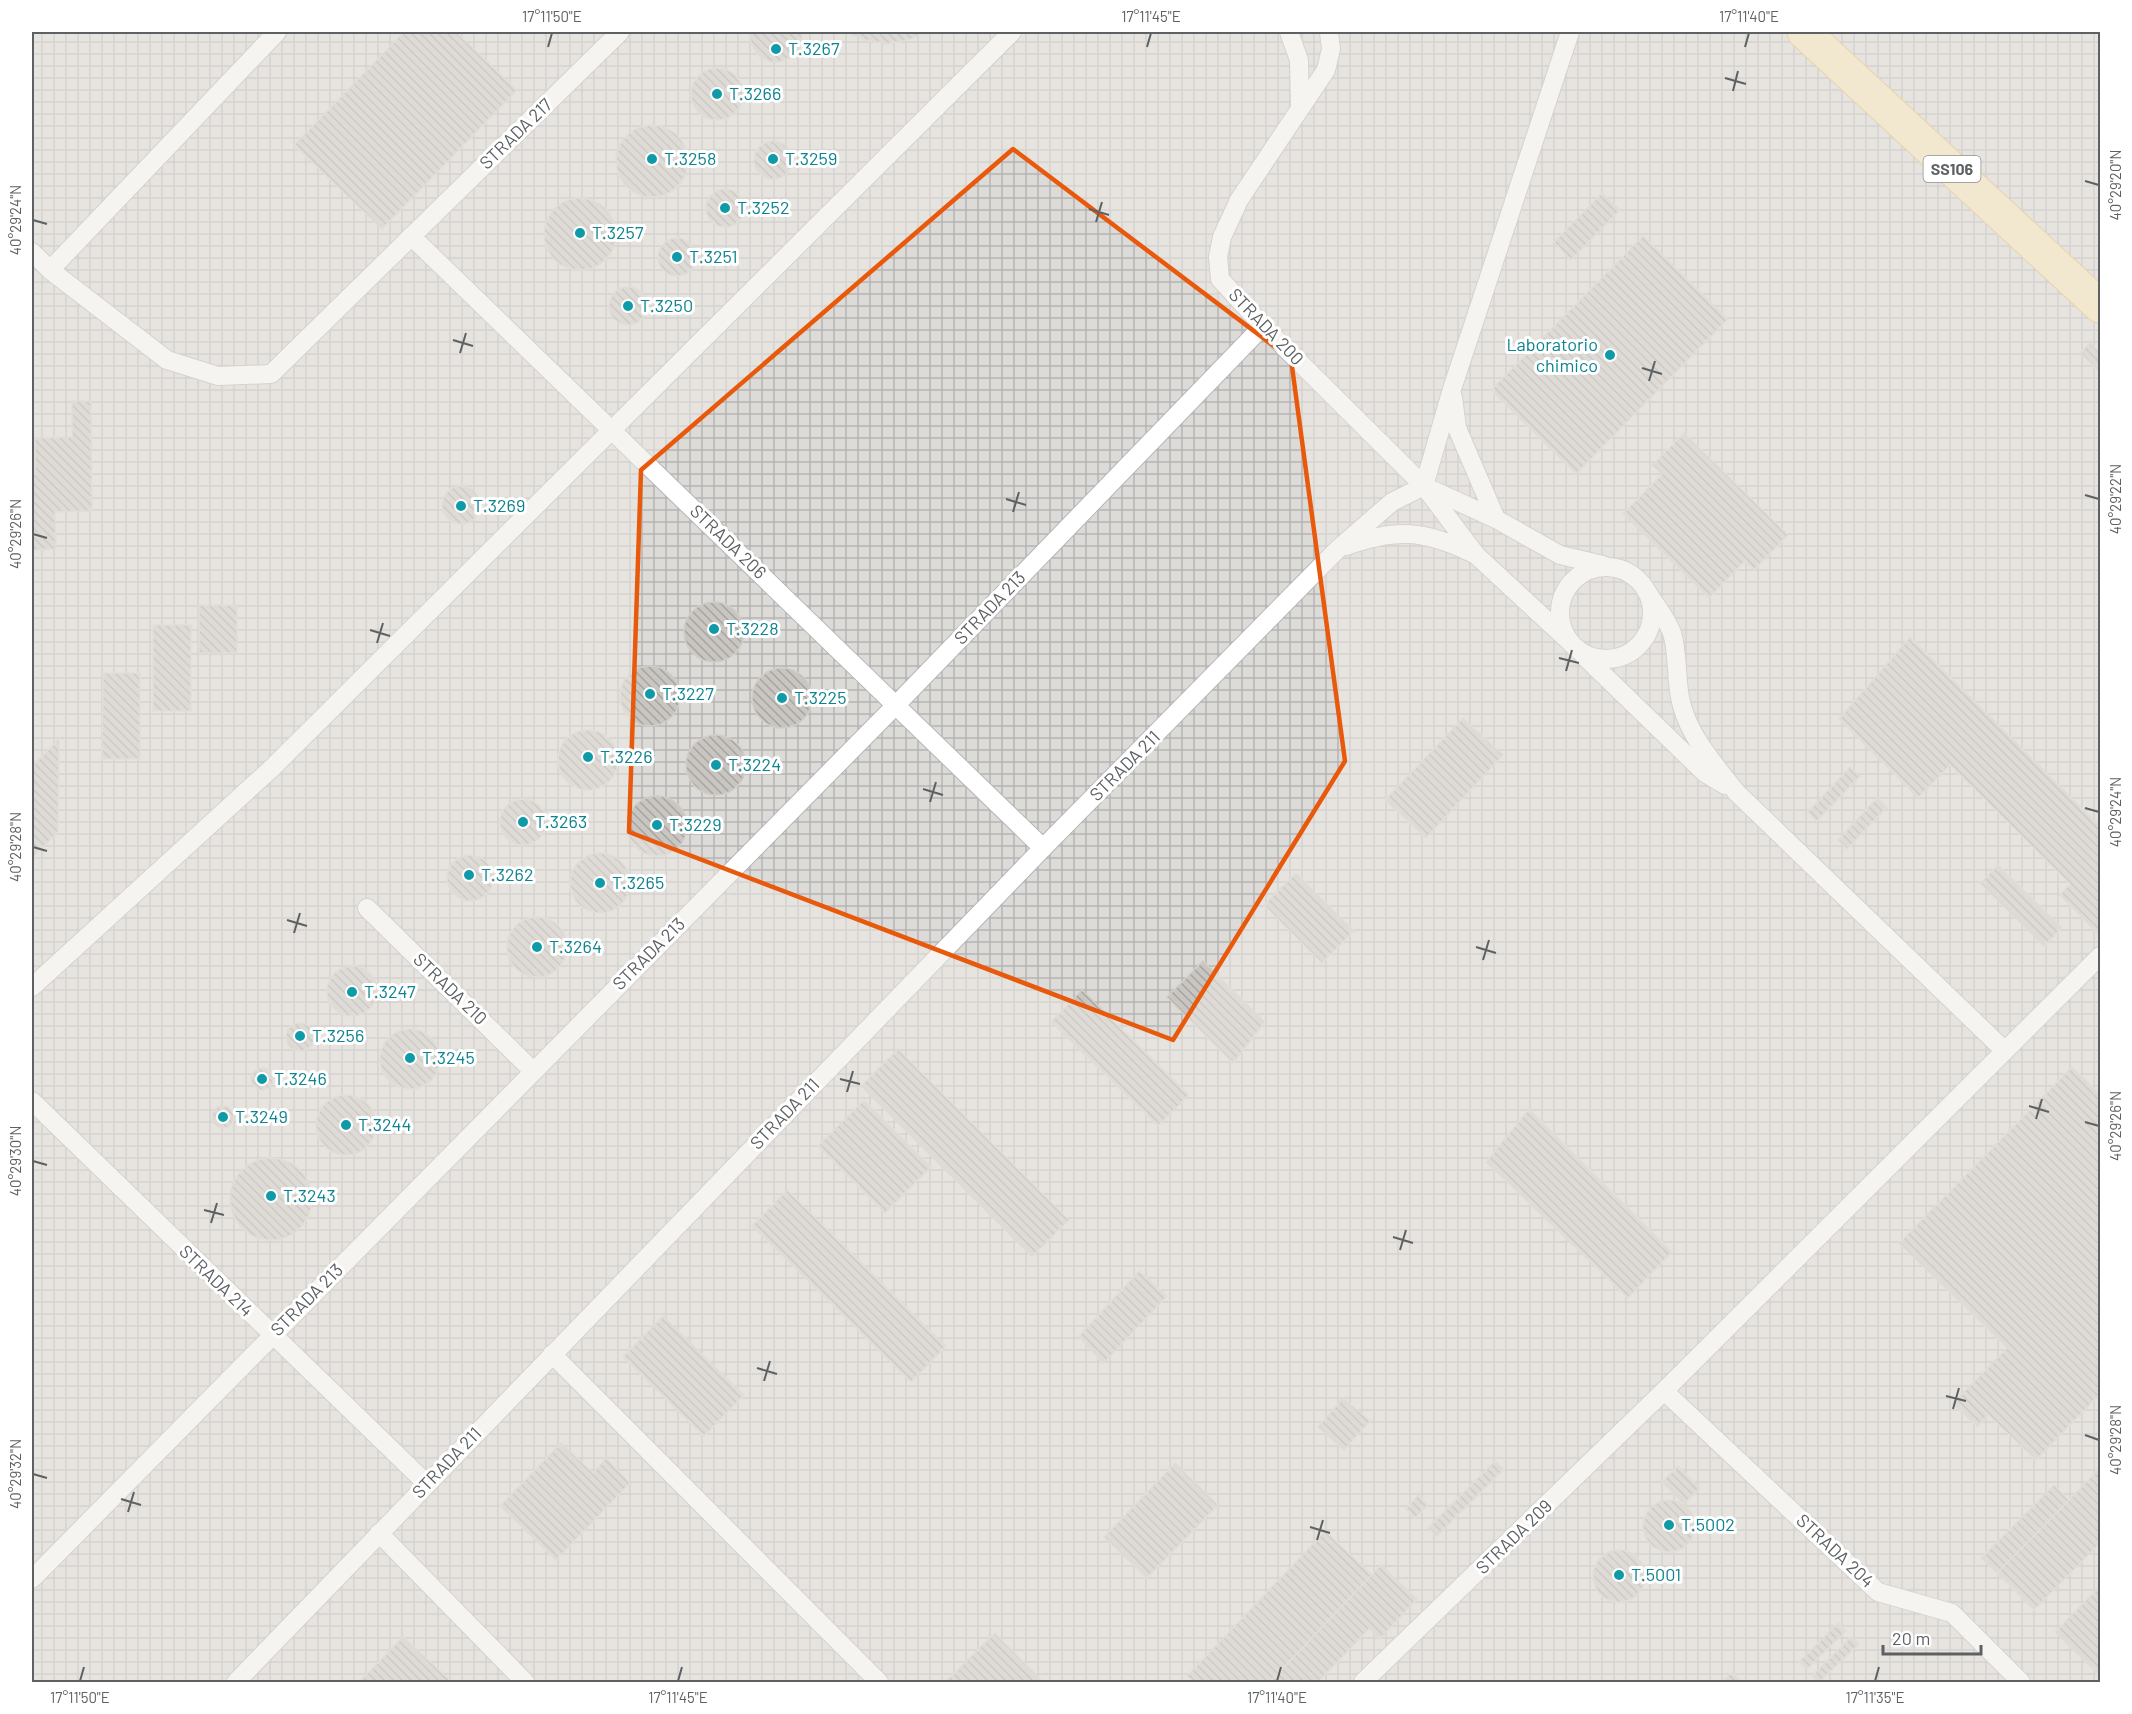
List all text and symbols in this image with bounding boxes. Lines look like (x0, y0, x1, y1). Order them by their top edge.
text: 17°11'50"E (522, 7, 582, 25)
text: 17°11'45"E (1121, 7, 1181, 25)
text: 17°11'40"E (1719, 7, 1779, 25)
place label: T.3267 (788, 37, 840, 59)
marker: T.3267 (769, 42, 783, 56)
place label: T.3266 (729, 82, 781, 104)
marker: T.3266 (710, 87, 724, 101)
street label: STRADA 217 (474, 93, 557, 173)
place label: T.3258 (664, 147, 716, 169)
place label: T.3259 (785, 147, 837, 169)
text: 40°29'20"N (2106, 150, 2124, 220)
marker: T.3258 (645, 152, 659, 166)
marker: T.3259 (766, 152, 780, 166)
road number: SS106 (1924, 156, 1980, 182)
text: 40°29'24"N (6, 185, 24, 255)
place label: T.3252 (737, 196, 790, 218)
marker: T.3252 (718, 201, 732, 215)
place label: T.3257 (592, 221, 644, 243)
marker: T.3257 (573, 226, 587, 240)
place label: T.3251 (689, 245, 738, 267)
marker: T.3251 (670, 250, 684, 264)
street label: STRADA 200 (1225, 283, 1309, 369)
place label: T.3250 (640, 294, 693, 316)
marker: T.3250 (621, 299, 635, 313)
place label: Laboratorio chimico (1506, 333, 1598, 376)
marker: Laboratorio chimico (1603, 348, 1617, 362)
text: 40°29'22"N (2106, 464, 2124, 534)
place label: T.3269 (473, 494, 525, 516)
text: 40°29'26"N (6, 499, 24, 569)
marker: T.3269 (454, 499, 468, 513)
street label: STRADA 206 (686, 500, 771, 583)
street label: STRADA 213 (949, 566, 1030, 648)
place label: T.3228 (726, 617, 779, 639)
marker: T.3228 (707, 622, 721, 636)
place label: T.3227 (662, 682, 714, 704)
place label: T.3225 (794, 686, 847, 708)
marker: T.3227 (643, 687, 657, 701)
marker: T.3225 (775, 691, 789, 705)
street label: STRADA 211 (1085, 726, 1164, 805)
place label: T.3226 (600, 745, 653, 767)
marker: T.3226 (581, 750, 595, 764)
place label: T.3224 (728, 753, 781, 775)
marker: T.3224 (709, 758, 723, 772)
text: 40°29'24"N (2106, 777, 2124, 847)
place label: T.3263 (535, 810, 587, 832)
text: 40°29'28"N (6, 812, 24, 882)
place label: T.3229 (669, 813, 722, 835)
marker: T.3263 (516, 815, 530, 829)
marker: T.3229 (650, 818, 664, 832)
place label: T.3262 (481, 863, 534, 885)
marker: T.3262 (462, 868, 476, 882)
place label: T.3265 (612, 871, 664, 893)
marker: T.3265 (593, 876, 607, 890)
street label: STRADA 213 (608, 913, 689, 994)
place label: T.3264 (549, 935, 602, 957)
marker: T.3264 (530, 940, 544, 954)
street label: STRADA 210 (409, 948, 492, 1029)
place label: T.3247 (364, 980, 416, 1002)
marker: T.3247 (345, 985, 359, 999)
place label: T.3256 (312, 1024, 364, 1046)
marker: T.3256 (293, 1029, 307, 1043)
place label: T.3245 (422, 1046, 475, 1068)
marker: T.3245 (403, 1051, 417, 1065)
place label: T.3246 (274, 1067, 327, 1089)
marker: T.3246 (255, 1072, 269, 1086)
street label: STRADA 211 (745, 1073, 824, 1153)
text: 40°29'26"N (2106, 1091, 2124, 1161)
place label: T.3249 (235, 1105, 288, 1127)
marker: T.3249 (216, 1110, 230, 1124)
place label: T.3244 (358, 1113, 411, 1135)
marker: T.3244 (339, 1118, 353, 1132)
text: 40°29'30"N (6, 1126, 24, 1196)
place label: T.3243 (283, 1184, 336, 1206)
marker: T.3243 (264, 1189, 278, 1203)
street label: STRADA 214 (175, 1240, 258, 1321)
street label: STRADA 213 (266, 1259, 347, 1340)
text: 40°29'28"N (2106, 1405, 2124, 1475)
street label: STRADA 211 (407, 1422, 486, 1502)
text: 40°29'32"N (6, 1439, 24, 1509)
street label: STRADA 209 (1471, 1495, 1556, 1578)
street label: STRADA 204 (1792, 1509, 1879, 1592)
place label: T.5002 (1681, 1513, 1735, 1535)
marker: T.5002 (1662, 1518, 1676, 1532)
place label: T.5001 (1631, 1563, 1681, 1585)
marker: T.5001 (1612, 1568, 1626, 1582)
scale bar (1883, 1618, 1980, 1656)
text: 20 m (1892, 1627, 1930, 1649)
text: 17°11'50"E (50, 1688, 110, 1706)
text: 17°11'45"E (648, 1688, 708, 1706)
text: 17°11'40"E (1247, 1688, 1307, 1706)
text: 17°11'35"E (1845, 1688, 1905, 1706)

